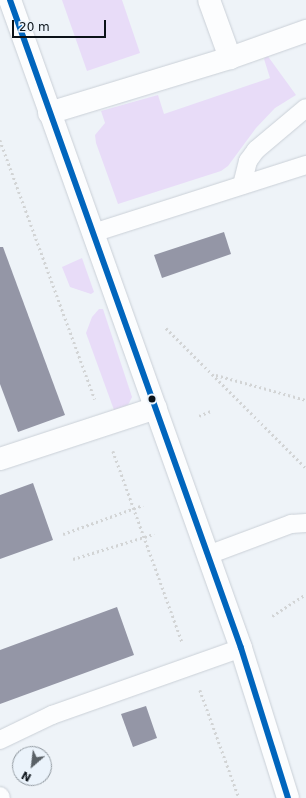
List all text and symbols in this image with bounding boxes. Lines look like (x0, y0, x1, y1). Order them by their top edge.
scale bar (14, 12, 108, 38)
text: 20 m (19, 20, 50, 34)
unlabelled marker (147, 394, 157, 404)
north arrow (12, 746, 52, 786)
text: N (19, 768, 34, 784)

